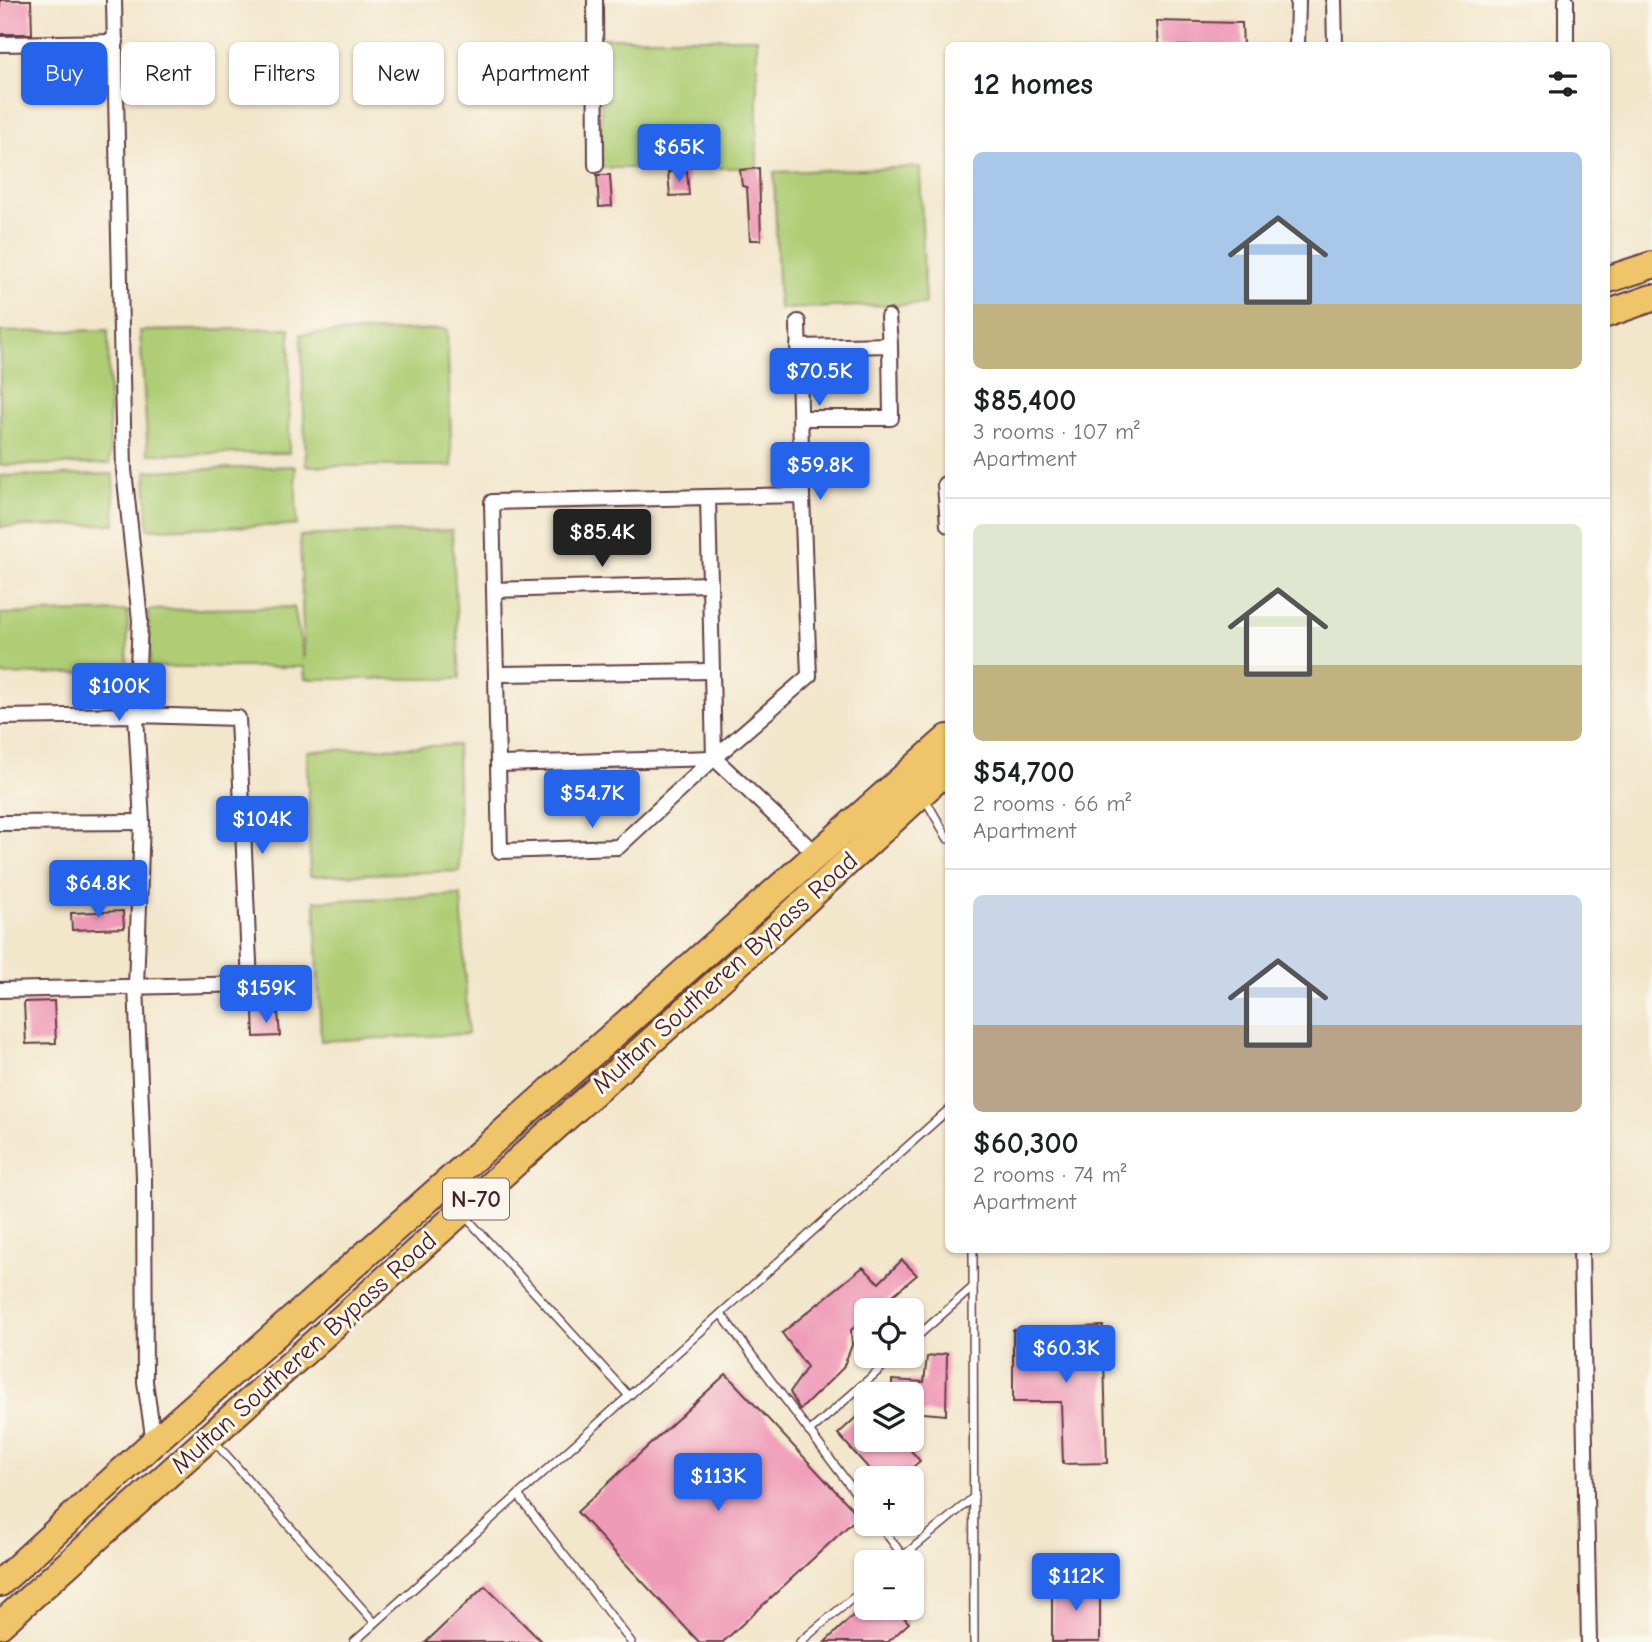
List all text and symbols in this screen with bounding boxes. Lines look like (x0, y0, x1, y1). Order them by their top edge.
chip: Buy (21, 42, 107, 105)
chip: Rent (121, 42, 215, 105)
chip: Filters (229, 42, 339, 105)
chip: New (353, 42, 444, 105)
chip: Apartment (458, 42, 613, 105)
icon: filters (1544, 65, 1582, 103)
text: 12 homes (973, 67, 1093, 102)
pin: $65K (638, 124, 720, 184)
text: $65K (653, 133, 705, 160)
icon: home (1215, 197, 1341, 323)
pin: $70.5K (762, 348, 876, 408)
text: $70.5K (786, 357, 852, 384)
text: $85,400 (973, 383, 1076, 418)
text: 3 rooms · 107 m² (973, 418, 1140, 445)
pin: $59.8K (763, 442, 877, 502)
text: Apartment (973, 445, 1076, 472)
text: $59.8K (787, 451, 853, 478)
pin: $85.4K (545, 510, 659, 569)
text: $85.4K (569, 518, 635, 545)
icon: home (1215, 569, 1341, 695)
pin: $100K (70, 664, 168, 723)
text: $100K (88, 672, 150, 699)
text: $54,700 (973, 755, 1075, 790)
pin: $54.7K (535, 770, 649, 830)
text: $54.7K (560, 779, 624, 806)
text: 2 rooms · 66 m² (973, 790, 1131, 817)
pin: $104K (213, 796, 311, 856)
text: $104K (232, 805, 292, 832)
text: Apartment (973, 817, 1076, 844)
street label: Multan Southeren Bypass Road (586, 846, 864, 1100)
pin: $64.8K (41, 860, 155, 920)
text: $64.8K (65, 869, 131, 896)
icon: home (1215, 940, 1341, 1066)
pin: $159K (217, 965, 315, 1025)
text: $159K (236, 974, 296, 1001)
text: $60,300 (973, 1126, 1079, 1161)
text: 2 rooms · 74 m² (973, 1161, 1126, 1188)
road number: N-70 (443, 1178, 509, 1219)
text: Apartment (973, 1188, 1076, 1215)
street label: Multan Southeren Bypass Road (165, 1226, 443, 1480)
map controls (854, 1298, 924, 1620)
button: locate (854, 1298, 924, 1368)
pin: $60.3K (1009, 1326, 1123, 1385)
text: $60.3K (1032, 1334, 1100, 1361)
button: layers (854, 1382, 924, 1452)
pin: $113K (669, 1454, 767, 1513)
text: $113K (690, 1462, 746, 1489)
button: + (854, 1466, 924, 1536)
button: − (854, 1550, 924, 1620)
pin: $112K (1027, 1554, 1125, 1613)
text: $112K (1048, 1562, 1104, 1589)

